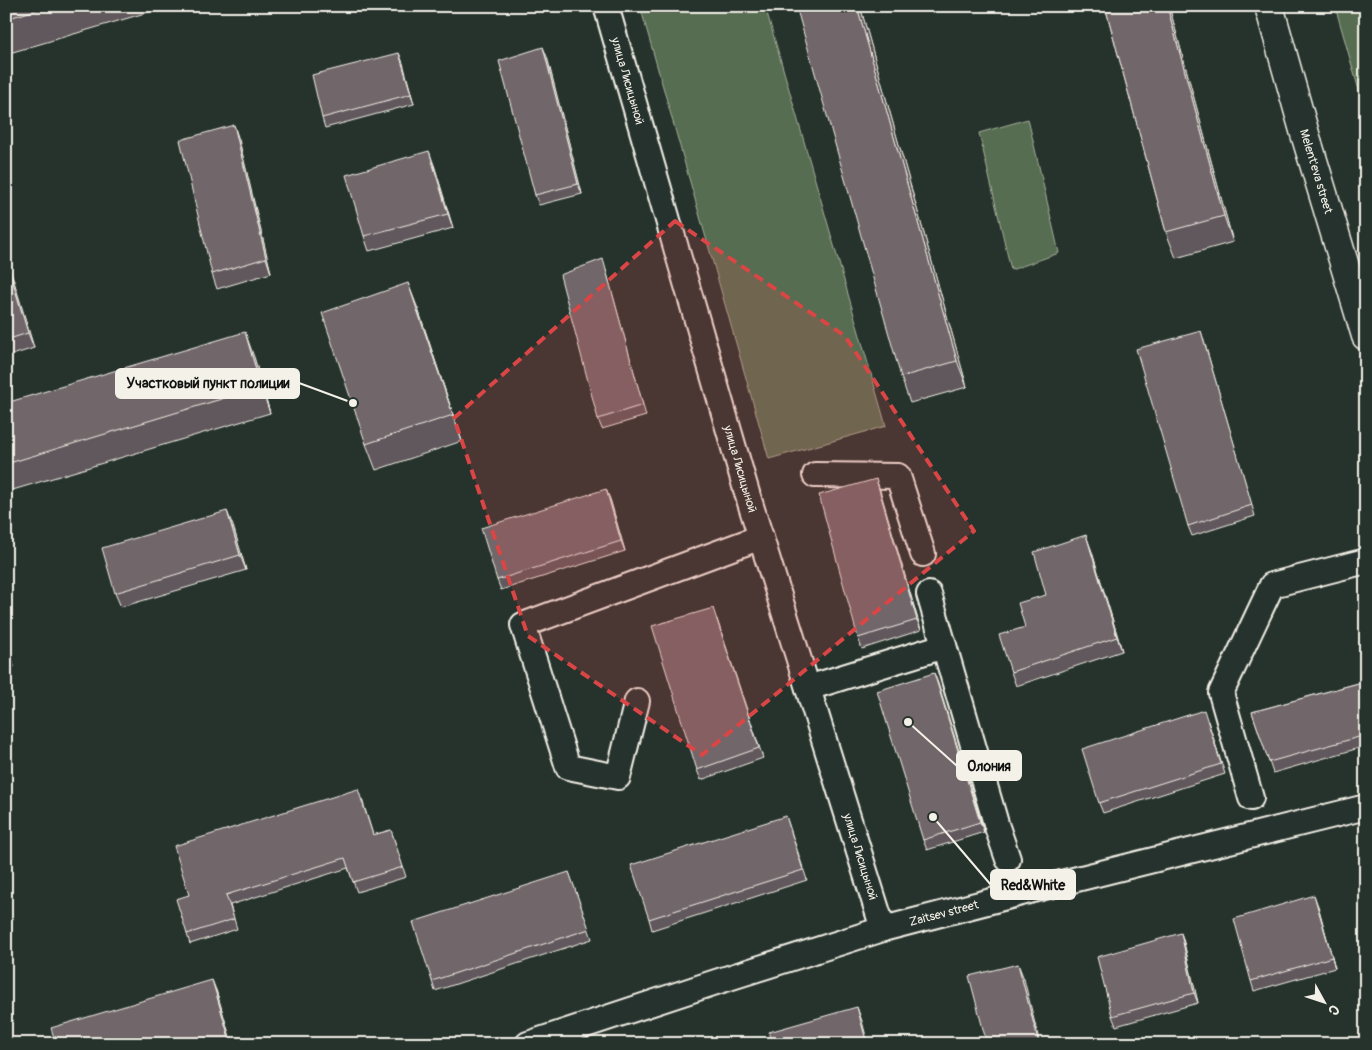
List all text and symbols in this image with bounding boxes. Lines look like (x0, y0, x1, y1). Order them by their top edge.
street label: улица Лисицыной (608, 35, 647, 126)
street label: Melent'eva street (1297, 127, 1336, 216)
callout: Участковый пункт полиции (116, 369, 299, 398)
text: Участковый пункт полиции (126, 375, 290, 392)
street label: улица Лисицыной (720, 423, 760, 515)
callout: Олония (957, 751, 1021, 780)
text: Олония (967, 758, 1011, 775)
street label: улица Лисицыной (840, 811, 881, 902)
callout: Red&White (991, 870, 1075, 899)
text: Red&White (1001, 877, 1066, 894)
street label: Zaitsev street (908, 897, 980, 929)
north arrow (1300, 978, 1350, 1028)
text: С (1324, 1001, 1343, 1019)

